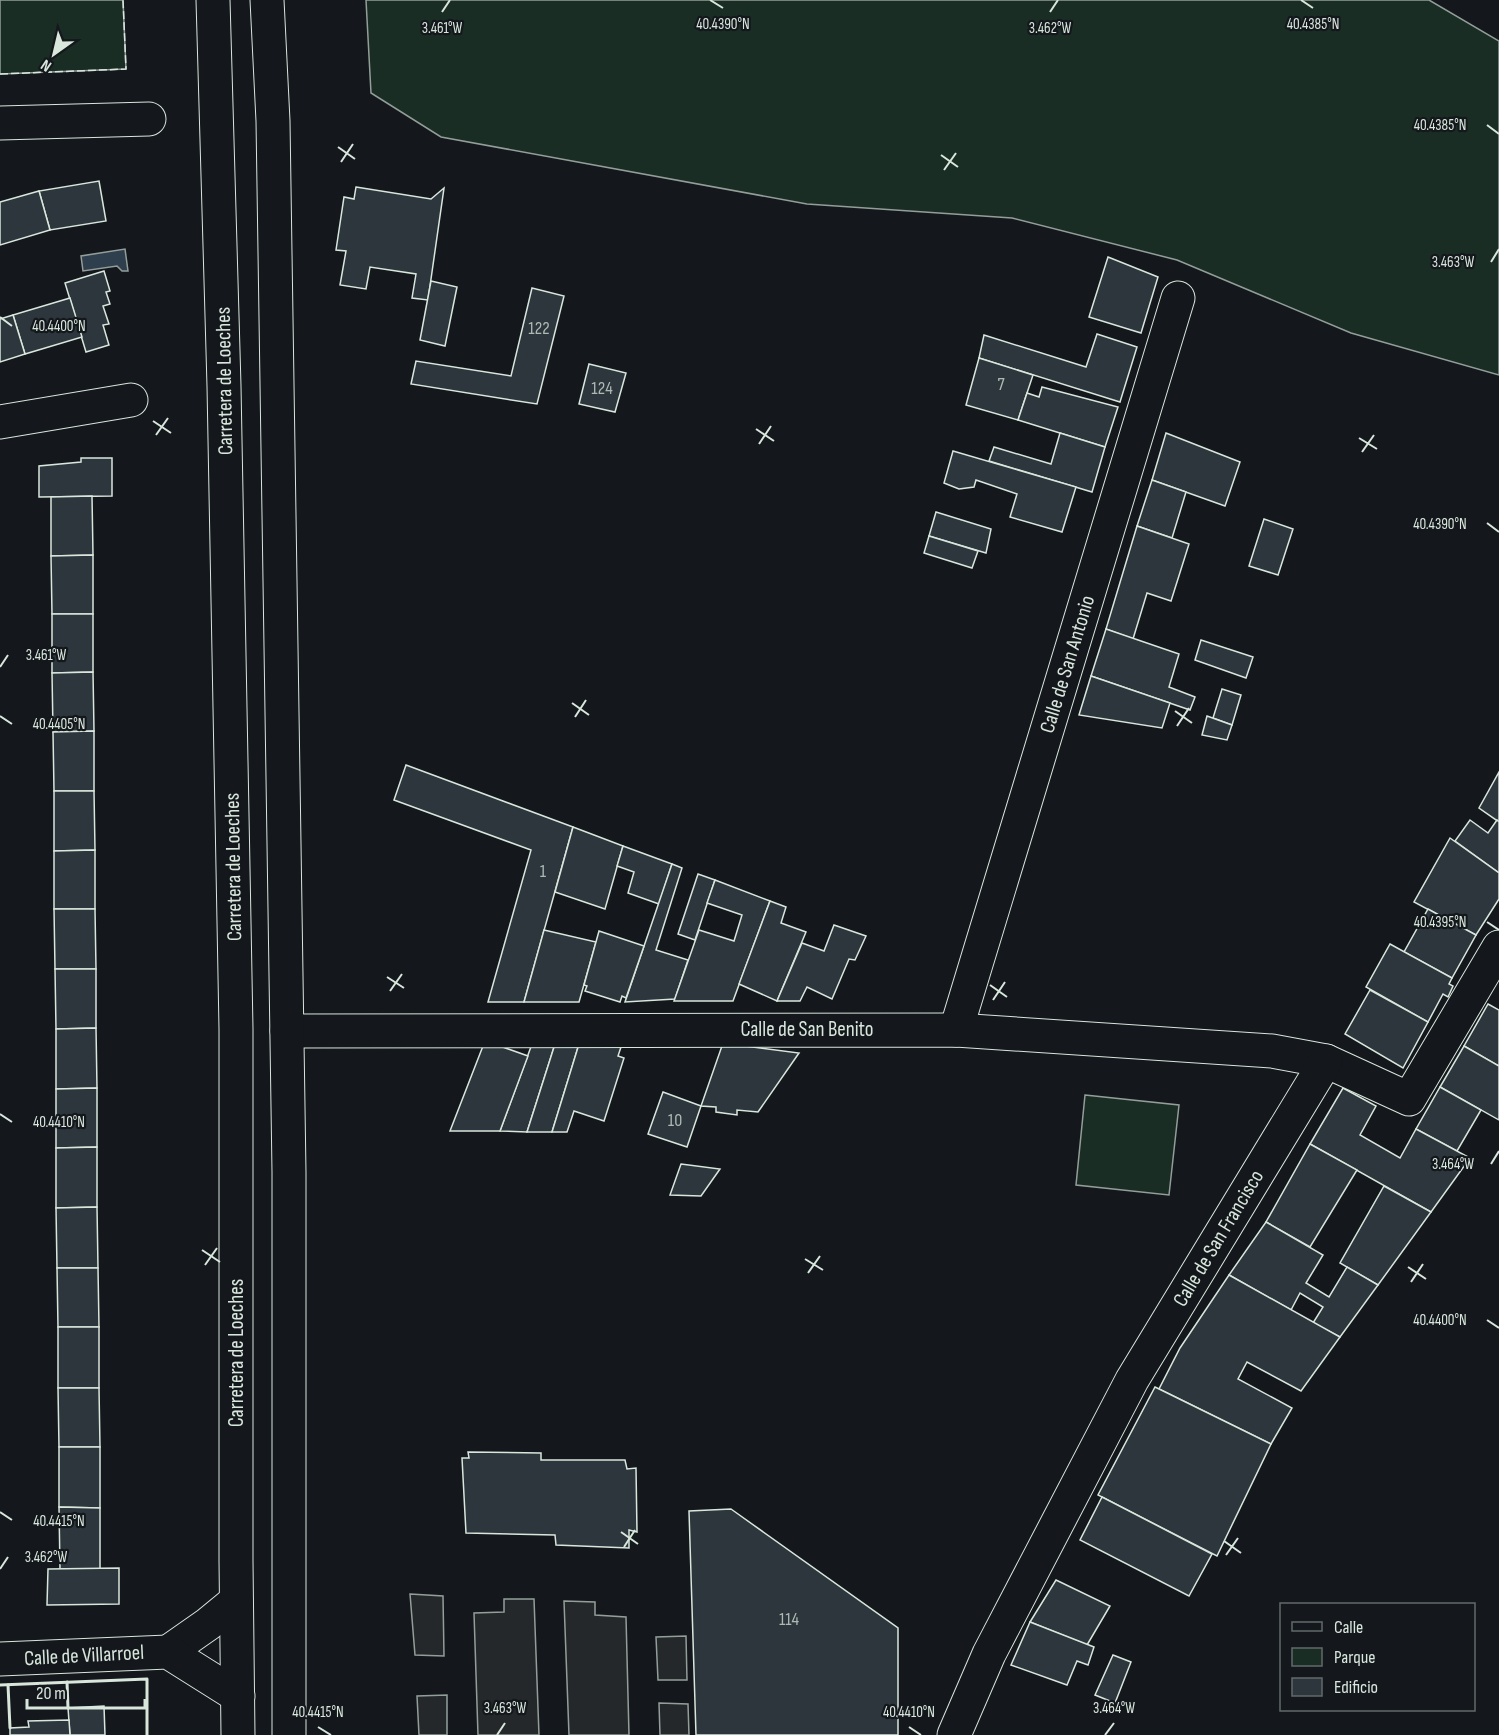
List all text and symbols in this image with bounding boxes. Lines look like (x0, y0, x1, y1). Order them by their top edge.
text: 40.4390°N (696, 15, 750, 34)
text: 40.4385°N (1287, 15, 1339, 34)
text: 3.461°W (422, 19, 463, 38)
text: 3.462°W (1029, 19, 1071, 38)
north arrow (24, 24, 84, 84)
text: N (38, 55, 55, 75)
text: 40.4385°N (1414, 116, 1466, 135)
text: 3.463°W (1432, 253, 1474, 272)
street label: Carretera de Loeches (211, 307, 238, 455)
text: 40.4400°N (32, 317, 86, 336)
house number: 122 (528, 318, 550, 339)
house number: 7 (997, 374, 1005, 395)
house number: 124 (591, 378, 613, 399)
text: 40.4390°N (1413, 515, 1467, 534)
street label: Calle de San Antonio (1035, 592, 1100, 736)
text: 3.461°W (26, 646, 67, 665)
text: 40.4405°N (33, 715, 85, 734)
street label: Carretera de Loeches (220, 793, 247, 941)
house number: 1 (540, 861, 547, 882)
text: 40.4395°N (1414, 913, 1466, 932)
street label: Calle de San Benito (740, 1017, 874, 1042)
house number: 10 (668, 1110, 682, 1131)
text: 40.4410°N (33, 1113, 85, 1132)
text: 3.464°W (1432, 1155, 1474, 1174)
street label: Calle de San Francisco (1168, 1165, 1269, 1311)
street label: Carretera de Loeches (224, 1279, 249, 1427)
text: 40.4400°N (1413, 1311, 1467, 1330)
text: 40.4415°N (33, 1512, 85, 1531)
text: 3.462°W (25, 1548, 67, 1567)
legend (1280, 1603, 1475, 1711)
house number: 114 (779, 1609, 800, 1630)
text: Calle (1334, 1617, 1363, 1638)
street label: Calle de Villarroel (23, 1640, 145, 1671)
text: Parque (1334, 1647, 1375, 1668)
scale bar (27, 1672, 146, 1710)
text: Edificio (1334, 1677, 1378, 1698)
text: 20 m (36, 1683, 66, 1704)
text: 3.463°W (484, 1699, 526, 1718)
text: 3.464°W (1093, 1699, 1135, 1718)
text: 40.4415°N (292, 1703, 344, 1722)
text: 40.4410°N (883, 1703, 935, 1722)

